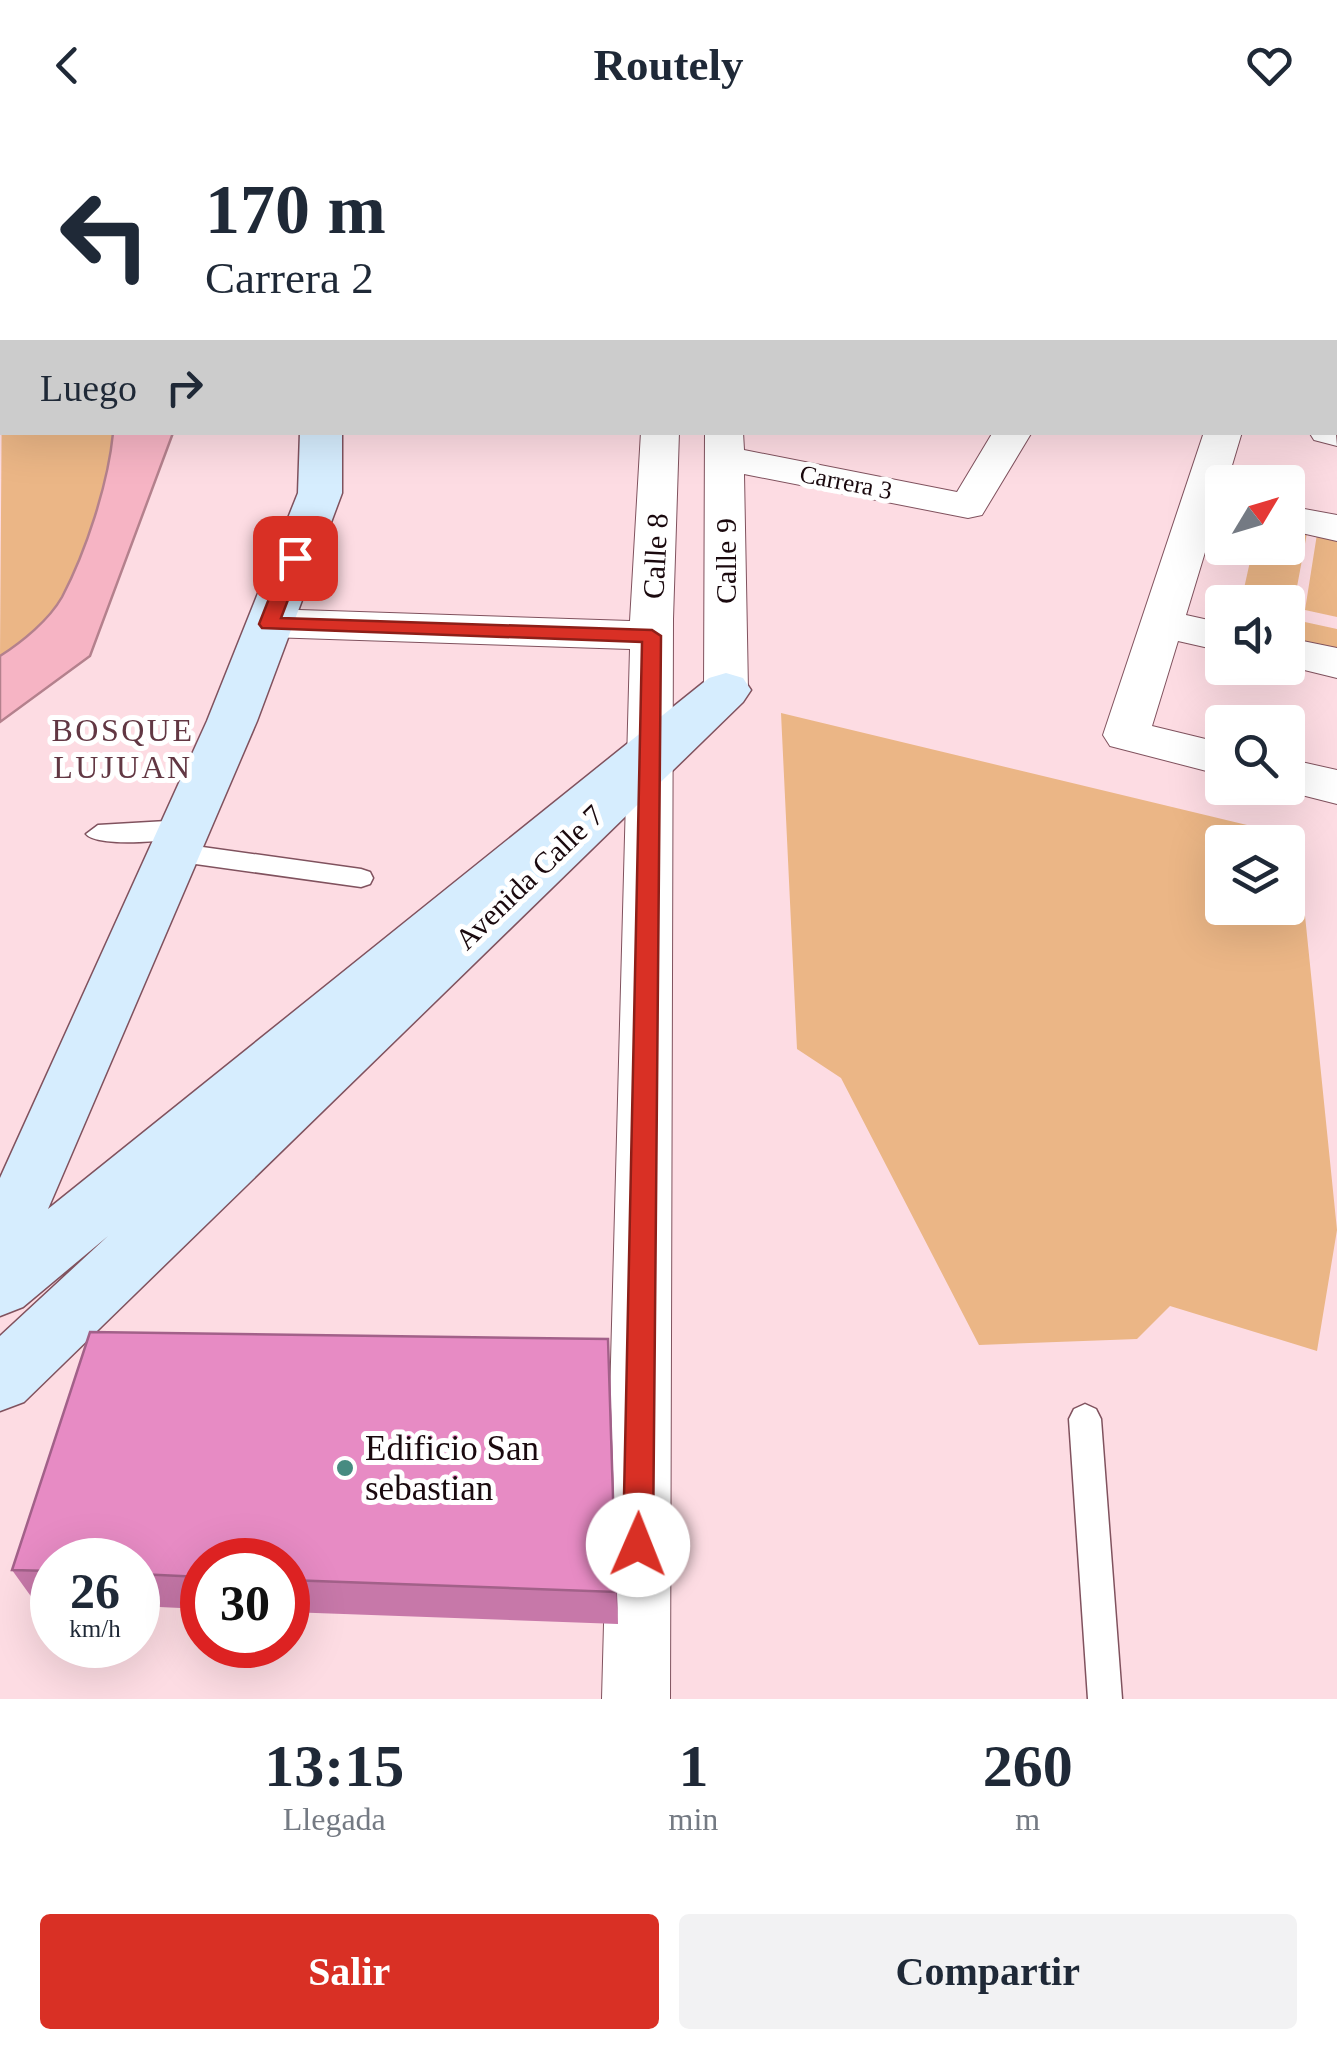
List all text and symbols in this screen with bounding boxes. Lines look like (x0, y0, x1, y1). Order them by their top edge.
icon: back (40, 38, 95, 93)
icon: heart (1242, 38, 1297, 93)
text: Routely (594, 40, 744, 90)
icon: left (40, 170, 170, 300)
text: 170 m (205, 171, 386, 248)
text: Carrera 2 (205, 253, 374, 303)
icon: right (157, 360, 212, 415)
text: Luego (40, 367, 137, 409)
street label: Carrera 3 (797, 460, 895, 504)
north arrow (1205, 465, 1305, 565)
map controls (1205, 465, 1305, 925)
street label: Calle 8 (636, 512, 674, 600)
pin (253, 516, 338, 601)
street label: Calle 9 (709, 518, 742, 604)
icon: arrive (268, 531, 323, 586)
button: sound (1205, 585, 1305, 685)
button: search (1205, 705, 1305, 805)
district label: BOSQUE LUJUAN (51, 712, 195, 785)
street label: Avenida Calle 7 (448, 798, 610, 956)
button: layers (1205, 825, 1305, 925)
place label: Edificio San sebastian (365, 1429, 539, 1508)
marker: Edificio San sebastian (334, 1457, 356, 1479)
position arrow (586, 1493, 690, 1597)
speed limit sign: 30 (180, 1538, 310, 1668)
text: 26 (70, 1563, 120, 1619)
text: km/h (69, 1615, 121, 1642)
text: 13:15 (264, 1733, 404, 1799)
text: 1 (678, 1733, 708, 1799)
text: 260 (983, 1733, 1073, 1799)
text: Llegada (283, 1801, 386, 1837)
text: min (669, 1801, 718, 1837)
text: m (1015, 1801, 1040, 1837)
button: Salir (40, 1914, 659, 2029)
button: Compartir (679, 1914, 1297, 2029)

